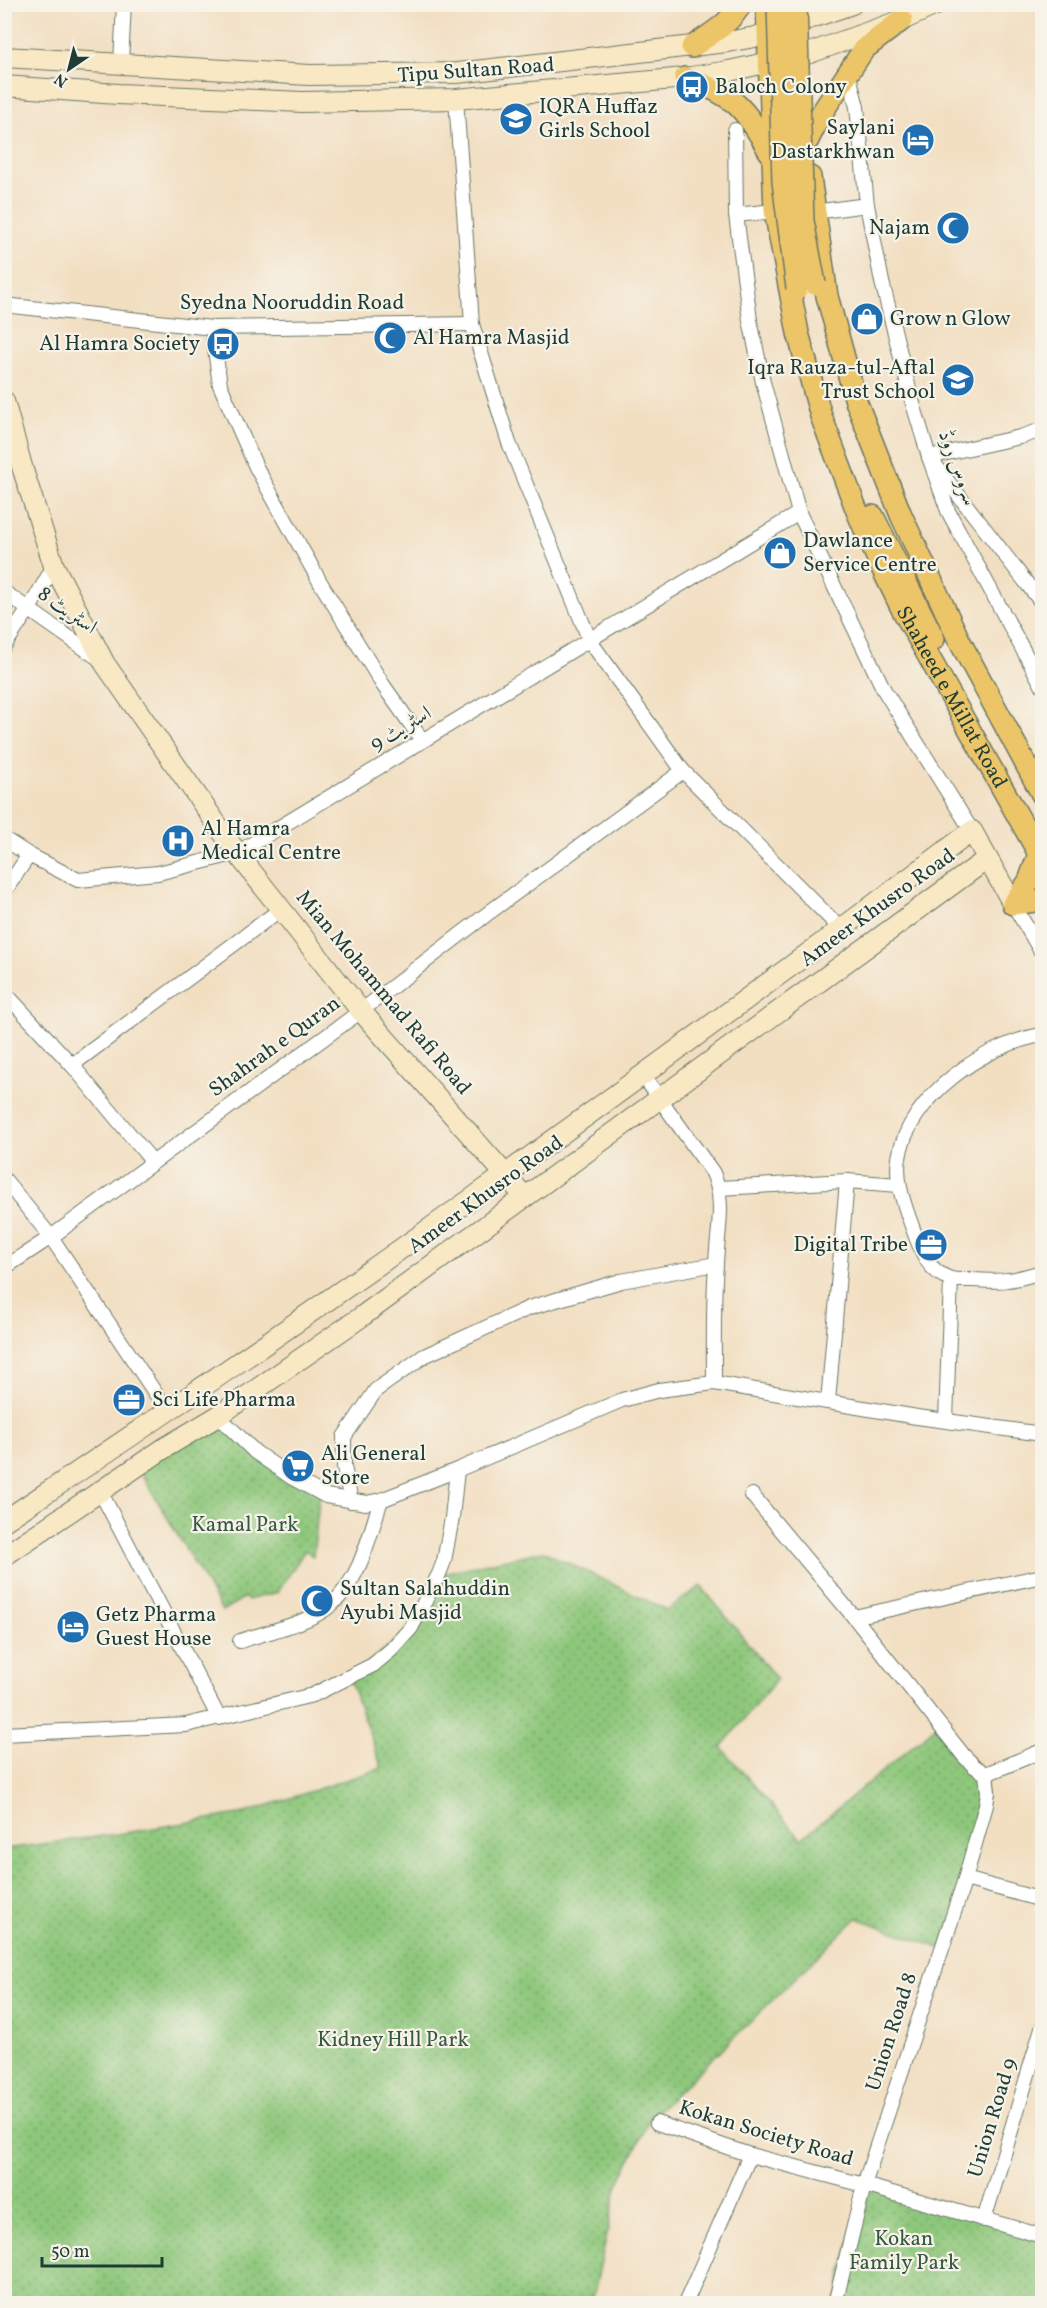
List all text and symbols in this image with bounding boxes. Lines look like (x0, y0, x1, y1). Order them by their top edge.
north arrow (39, 39, 99, 99)
street label: Tipu Sultan Road (397, 51, 555, 91)
text: N (50, 67, 73, 92)
bus stop icon: Baloch Colony (674, 69, 710, 105)
place label: Baloch Colony (715, 73, 847, 102)
place label: IQRA Huffaz Girls School (539, 93, 658, 146)
school or university icon: IQRA Huffaz Girls School (498, 101, 534, 137)
place label: Saylani Dastarkhwan (771, 114, 895, 167)
hotel icon: Saylani Dastarkhwan (900, 122, 936, 158)
mosque icon: Najam (935, 210, 971, 246)
place label: Najam (869, 214, 930, 243)
street label: Syedna Nooruddin Road (180, 289, 404, 318)
shop icon: Grow n Glow (849, 301, 885, 337)
place label: Grow n Glow (890, 305, 1011, 334)
mosque icon: Al Hamra Masjid (372, 320, 408, 356)
place label: Al Hamra Masjid (413, 324, 570, 353)
bus stop icon: Al Hamra Society (205, 326, 241, 362)
place label: Al Hamra Society (39, 330, 201, 359)
place label: Iqra Rauza-tul-Aftal Trust School (747, 354, 935, 407)
school or university icon: Iqra Rauza-tul-Aftal Trust School (940, 362, 976, 398)
street label: سروس روڈ (930, 426, 984, 510)
place label: Dawlance Service Centre (803, 527, 937, 580)
shop icon: Dawlance Service Centre (762, 535, 798, 571)
street label: اسٹریٹ 8 (31, 580, 103, 642)
street label: Shaheed e Millat Road (889, 601, 1014, 794)
street label: اسٹریٹ 9 (365, 699, 437, 759)
place label: Al Hamra Medical Centre (201, 815, 341, 868)
hospital icon: Al Hamra Medical Centre (160, 823, 196, 859)
street label: Ameer Khusro Road (794, 842, 962, 974)
street label: Mian Mohammad Rafi Road (289, 884, 477, 1102)
street label: Shahrah e Quran (203, 989, 347, 1105)
street label: Ameer Khusro Road (402, 1129, 570, 1261)
office icon: Digital Tribe (913, 1227, 949, 1263)
place label: Digital Tribe (794, 1231, 908, 1260)
office icon: Sci Life Pharma (111, 1382, 147, 1418)
place label: Sci Life Pharma (152, 1386, 296, 1415)
place label: Ali General Store (321, 1440, 426, 1493)
supermarket icon: Ali General Store (280, 1448, 316, 1484)
park label: Kamal Park (191, 1511, 299, 1540)
place label: Sultan Salahuddin Ayubi Masjid (340, 1575, 510, 1628)
mosque icon: Sultan Salahuddin Ayubi Masjid (299, 1583, 335, 1619)
place label: Getz Pharma Guest House (96, 1601, 216, 1654)
hotel icon: Getz Pharma Guest House (55, 1609, 91, 1645)
street label: Union Road 8 (859, 1969, 925, 2095)
park label: Kidney Hill Park (317, 2026, 469, 2055)
street label: Union Road 9 (961, 2055, 1025, 2181)
street label: Kokan Society Road (675, 2094, 857, 2174)
park label: Kokan Family Park (849, 2225, 960, 2278)
scale bar (42, 2230, 162, 2268)
text: 50 m (51, 2240, 90, 2265)

